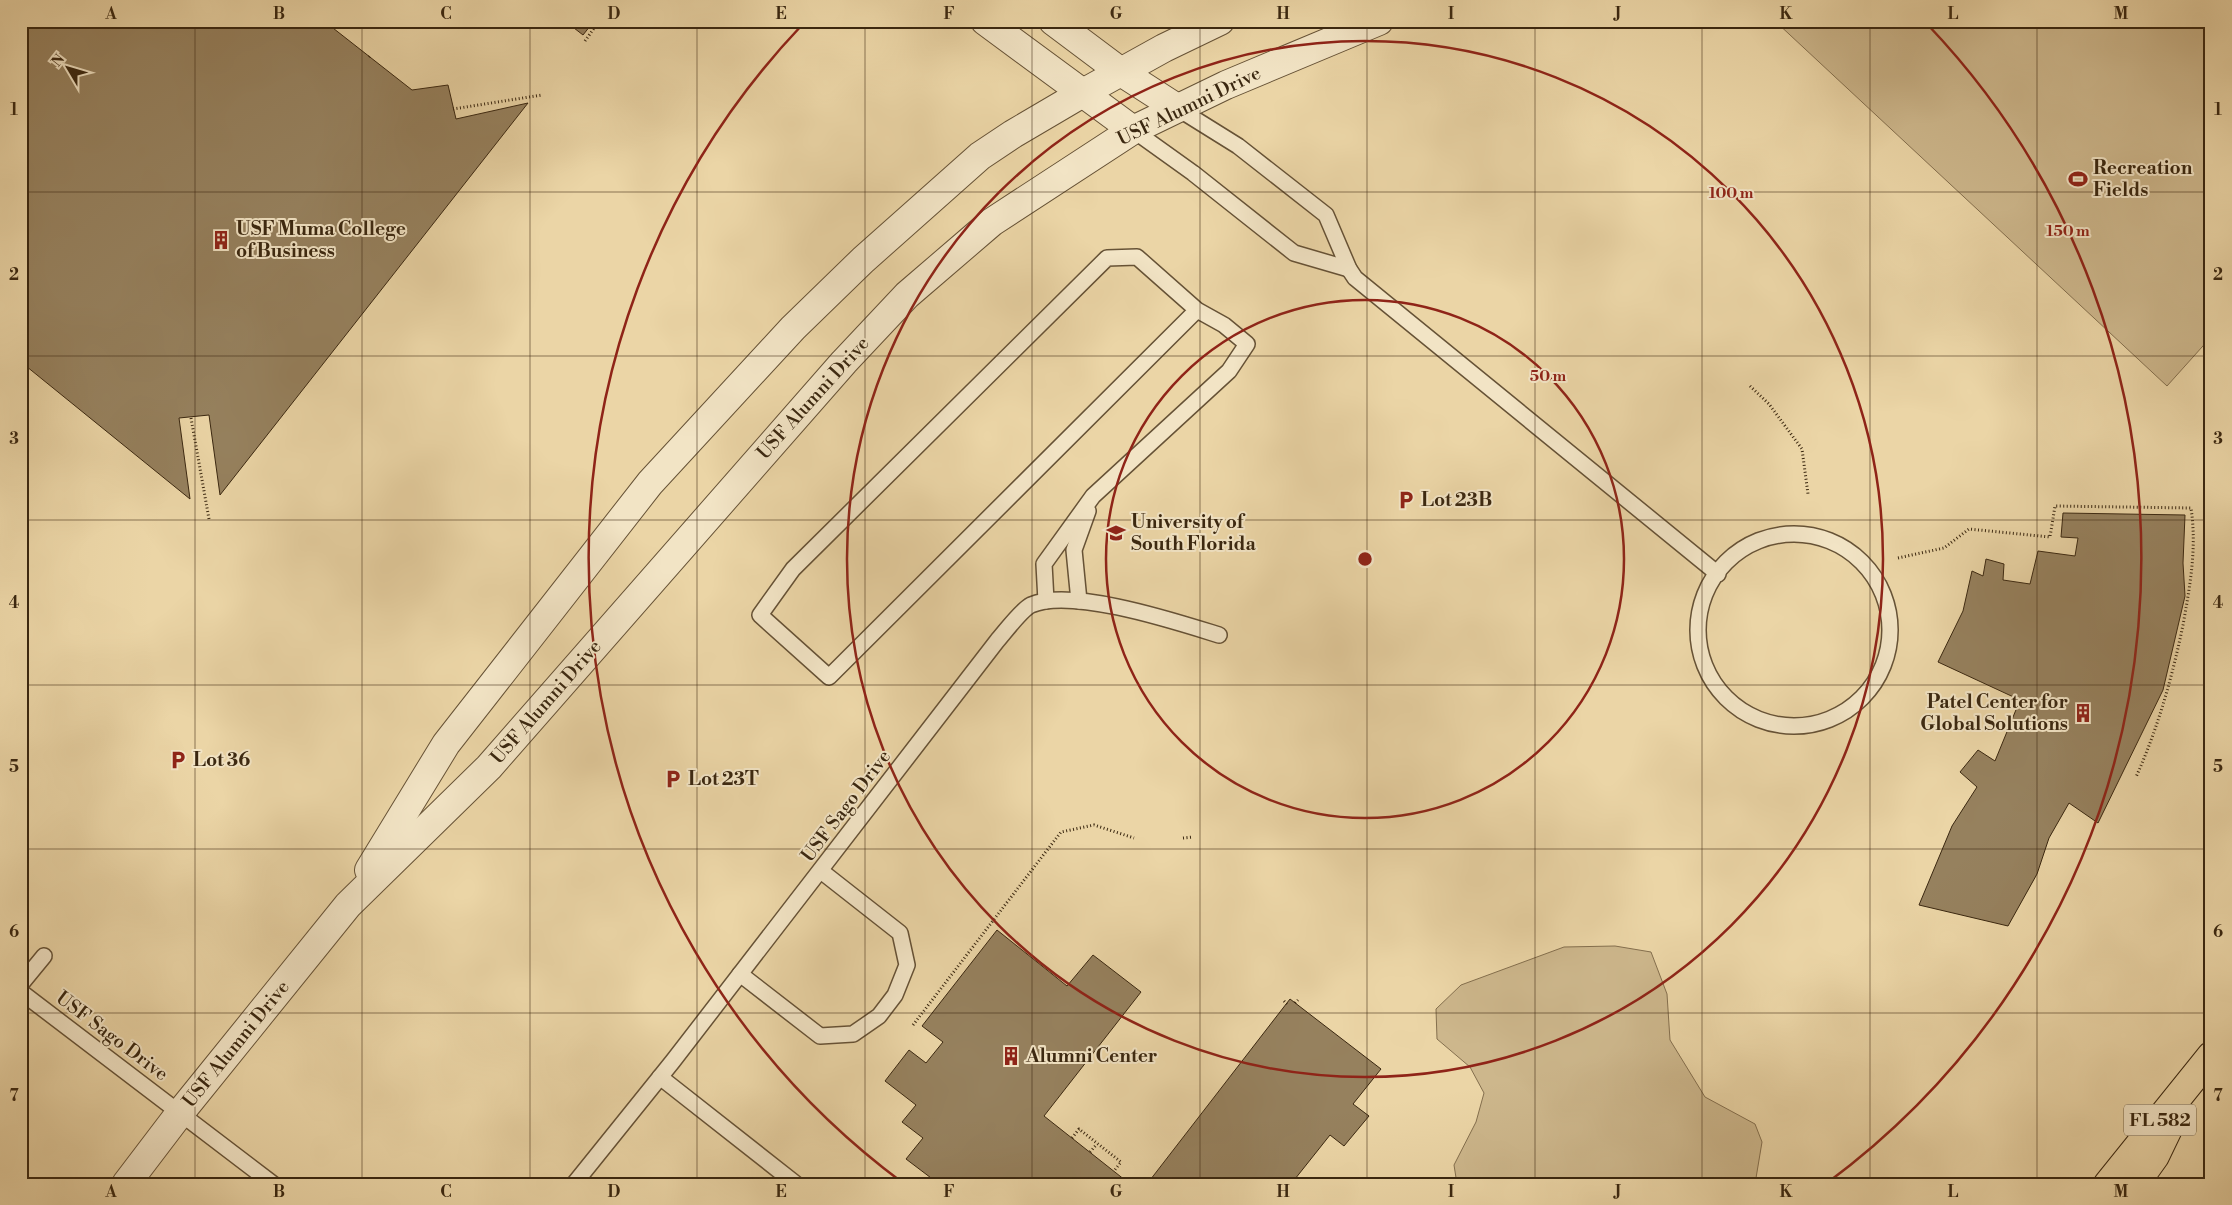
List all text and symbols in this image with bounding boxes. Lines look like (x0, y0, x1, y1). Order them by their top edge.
text: A (104, 4, 117, 24)
text: B (273, 4, 285, 24)
text: C (440, 4, 452, 24)
text: D (608, 4, 621, 24)
text: E (775, 4, 787, 24)
text: F (943, 4, 955, 24)
text: G (1110, 4, 1123, 24)
text: H (1276, 4, 1290, 24)
text: I (1448, 4, 1454, 24)
text: J (1613, 4, 1621, 24)
text: K (1780, 4, 1794, 24)
text: L (1948, 4, 1959, 24)
text: M (2114, 4, 2129, 24)
north arrow (42, 42, 92, 92)
text: N (48, 51, 69, 71)
street label: USF Alumni Drive (1113, 61, 1265, 151)
text: 1 (10, 100, 18, 120)
text: 1 (2214, 100, 2222, 120)
place label: Recreation Fields (2093, 156, 2193, 202)
sports icon: Recreation Fields (2067, 168, 2089, 190)
text: 100 m (1709, 184, 1754, 203)
place label: USF Muma College of Business (236, 217, 406, 263)
text: 150 m (2046, 222, 2090, 241)
building icon: USF Muma College of Business (210, 229, 232, 251)
text: 2 (9, 265, 19, 285)
text: 2 (2213, 265, 2223, 285)
street label: USF Alumni Drive (752, 332, 874, 464)
text: 50 m (1530, 367, 1566, 386)
text: 3 (9, 429, 19, 449)
text: 3 (2213, 429, 2223, 449)
place label: Lot 23B (1421, 488, 1492, 512)
parking icon: Lot 23B (1395, 489, 1417, 511)
place label: University of South Florida (1131, 510, 1256, 556)
school or university icon: University of South Florida (1105, 522, 1127, 544)
centre of rings (1356, 550, 1374, 568)
text: 4 (9, 593, 20, 613)
text: 4 (2213, 593, 2224, 613)
street label: USF Alumni Drive (485, 635, 607, 769)
place label: Patel Center for Global Solutions (1920, 690, 2068, 736)
building icon: Patel Center for Global Solutions (2072, 702, 2094, 724)
street label: USF Sago Drive (796, 745, 896, 867)
place label: Lot 36 (193, 748, 250, 772)
parking icon: Lot 36 (167, 749, 189, 771)
text: 5 (9, 757, 19, 777)
text: 5 (2213, 757, 2223, 777)
place label: Lot 23T (688, 767, 759, 791)
parking icon: Lot 23T (662, 768, 684, 790)
text: 6 (9, 922, 19, 942)
text: 6 (2213, 922, 2223, 942)
street label: USF Alumni Drive (177, 975, 295, 1113)
street label: USF Sago Drive (51, 986, 173, 1086)
place label: Alumni Center (1025, 1044, 1158, 1068)
building icon: Alumni Center (1000, 1045, 1022, 1067)
text: 7 (9, 1086, 19, 1106)
text: 7 (2213, 1086, 2223, 1106)
road number: FL 582 (2124, 1104, 2196, 1136)
text: A (104, 1182, 117, 1202)
text: B (273, 1182, 285, 1202)
text: C (440, 1182, 452, 1202)
text: D (608, 1182, 621, 1202)
text: E (775, 1182, 787, 1202)
text: F (943, 1182, 955, 1202)
text: G (1110, 1182, 1123, 1202)
text: H (1276, 1182, 1290, 1202)
text: I (1448, 1182, 1454, 1202)
text: J (1613, 1182, 1621, 1202)
text: K (1780, 1182, 1794, 1202)
text: L (1948, 1182, 1959, 1202)
text: M (2114, 1182, 2129, 1202)

